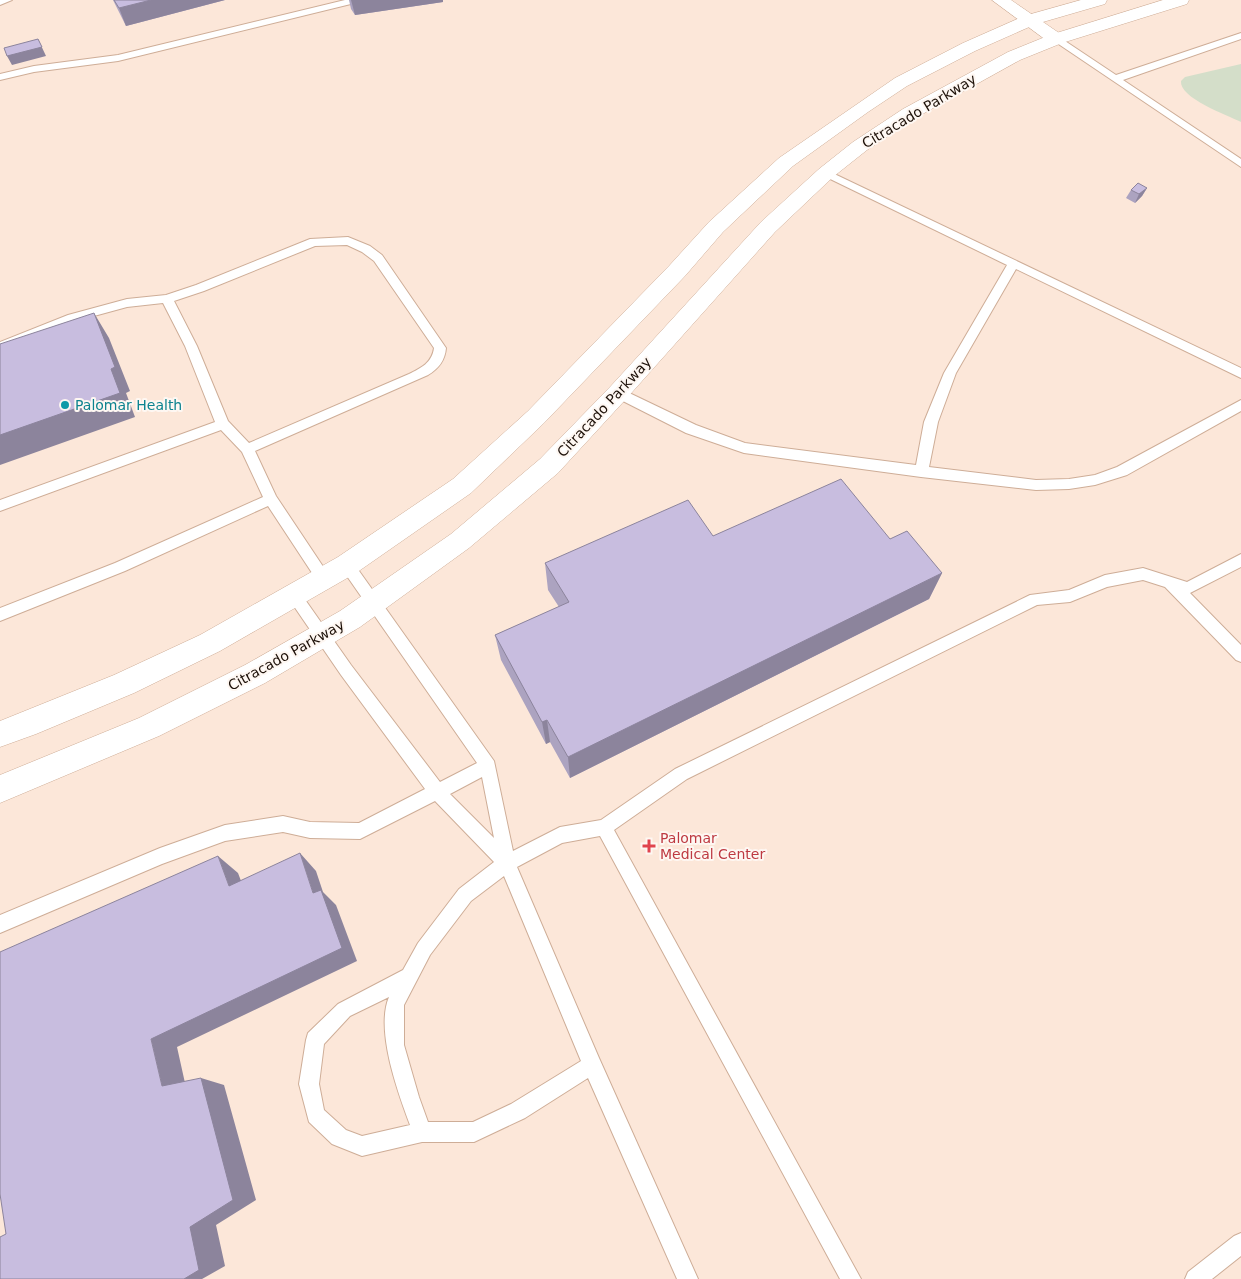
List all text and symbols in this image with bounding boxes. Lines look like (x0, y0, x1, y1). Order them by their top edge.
street label: Citracado Parkway (859, 71, 979, 151)
street label: Citracado Parkway (554, 354, 654, 460)
place label: Palomar Health (75, 397, 182, 413)
marker: Palomar Health (59, 399, 71, 411)
street label: Citracado Parkway (225, 616, 347, 694)
place label: Palomar Medical Center (660, 830, 765, 862)
marker: Palomar Medical Center (642, 839, 656, 853)

